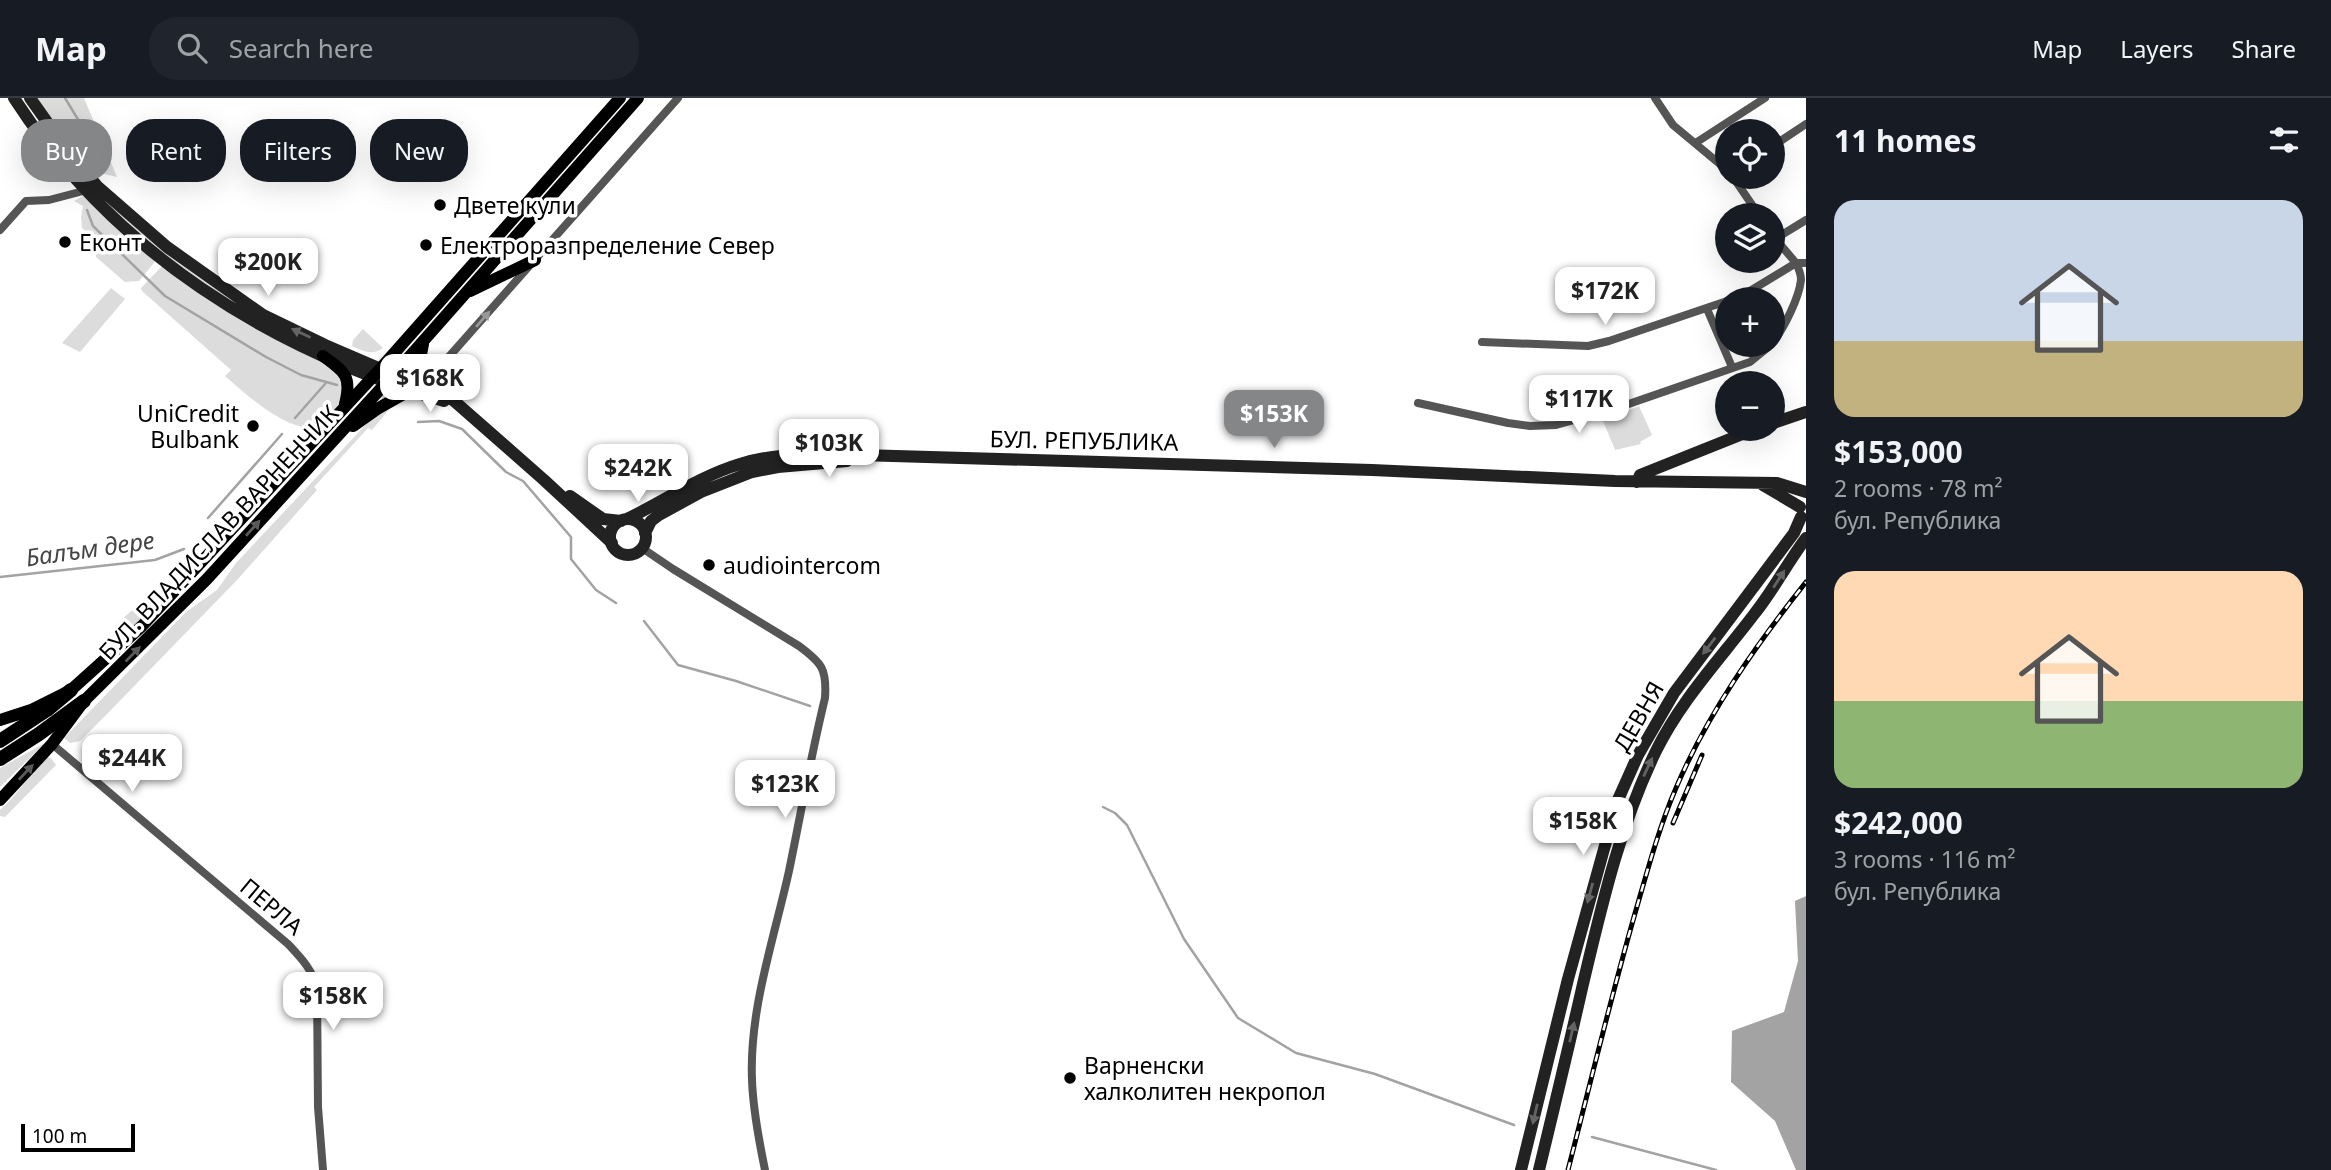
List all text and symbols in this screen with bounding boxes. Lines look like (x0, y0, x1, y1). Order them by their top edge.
search box (149, 17, 639, 80)
text: Map (35, 26, 107, 71)
icon: search (173, 29, 211, 67)
text: Search here (229, 30, 373, 66)
text: Map (2032, 32, 2082, 65)
text: Layers (2120, 32, 2194, 65)
text: Share (2232, 32, 2296, 65)
chip: Buy (21, 119, 112, 182)
chip: Rent (126, 119, 226, 182)
chip: Filters (240, 119, 356, 182)
chip: New (370, 119, 468, 182)
map controls (1715, 119, 1785, 441)
button: locate (1715, 119, 1785, 189)
text: 11 homes (1834, 120, 1977, 161)
icon: filters (2265, 121, 2303, 159)
place label: Двете кули (454, 189, 576, 221)
marker: Двете кули (432, 197, 448, 213)
button: layers (1715, 203, 1785, 273)
place label: Еконт (79, 226, 142, 258)
place label: Електроразпределение Север (440, 229, 775, 261)
marker: Еконт (57, 234, 73, 250)
marker: Електроразпределение Север (418, 237, 434, 253)
pin: $200K (219, 238, 317, 298)
text: $200K (234, 245, 302, 277)
icon: home (2006, 245, 2132, 371)
pin: $172K (1556, 268, 1654, 327)
text: $172K (1571, 274, 1639, 306)
button: + (1715, 287, 1785, 357)
one-way arrow (475, 310, 491, 328)
one-way arrow (290, 327, 311, 338)
pin: $168K (381, 354, 479, 414)
text: $168K (396, 361, 464, 393)
button: − (1715, 371, 1785, 441)
pin: $117K (1530, 376, 1628, 435)
text: $117K (1545, 382, 1613, 414)
pin: $153K (1225, 390, 1323, 450)
street label: БУЛ. ВЛАДИСЛАВ ВАРНЕНЧИК (91, 397, 346, 667)
place label: UniCredit Bulbank (137, 397, 240, 455)
text: $153K (1240, 397, 1308, 429)
marker: UniCredit Bulbank (245, 418, 261, 434)
pin: $103K (780, 420, 878, 479)
street label: БУЛ. РЕПУБЛИКА (989, 422, 1179, 458)
text: $103K (795, 426, 863, 458)
text: $153,000 (1834, 431, 1963, 472)
pin: $242K (589, 444, 687, 504)
text: $242K (604, 451, 672, 483)
text: 2 rooms · 78 m² (1834, 472, 2003, 504)
text: бул. Република (1834, 504, 2001, 536)
one-way arrow (245, 519, 261, 537)
water label: Балъм дере (24, 523, 157, 573)
place label: audiointercom (723, 549, 881, 581)
marker: audiointercom (701, 557, 717, 573)
one-way arrow (1772, 570, 1786, 588)
icon: home (2006, 616, 2132, 742)
one-way arrow (1702, 637, 1717, 655)
one-way arrow (125, 646, 141, 663)
street label: ДЕВНЯ (1605, 675, 1671, 757)
pin: $244K (83, 734, 181, 794)
text: $244K (98, 741, 166, 773)
one-way arrow (1642, 757, 1654, 777)
pin: $123K (736, 760, 834, 820)
one-way arrow (18, 764, 34, 781)
text: $123K (751, 767, 819, 799)
pin: $158K (1534, 798, 1632, 857)
text: $242,000 (1834, 802, 1963, 843)
text: $158K (1549, 804, 1617, 836)
text: 3 rooms · 116 m² (1834, 843, 2016, 875)
street label: ПЕРЛА (234, 870, 310, 942)
text: бул. Република (1834, 875, 2001, 907)
one-way arrow (1585, 883, 1595, 904)
pin: $158K (284, 972, 382, 1032)
text: $158K (299, 979, 367, 1011)
one-way arrow (1567, 1021, 1578, 1043)
place label: Варненски халколитен некропол (1084, 1049, 1326, 1107)
marker: Варненски халколитен некропол (1062, 1070, 1078, 1086)
one-way arrow (1529, 1103, 1540, 1125)
scale bar (21, 1121, 135, 1153)
text: 100 m (32, 1123, 87, 1149)

